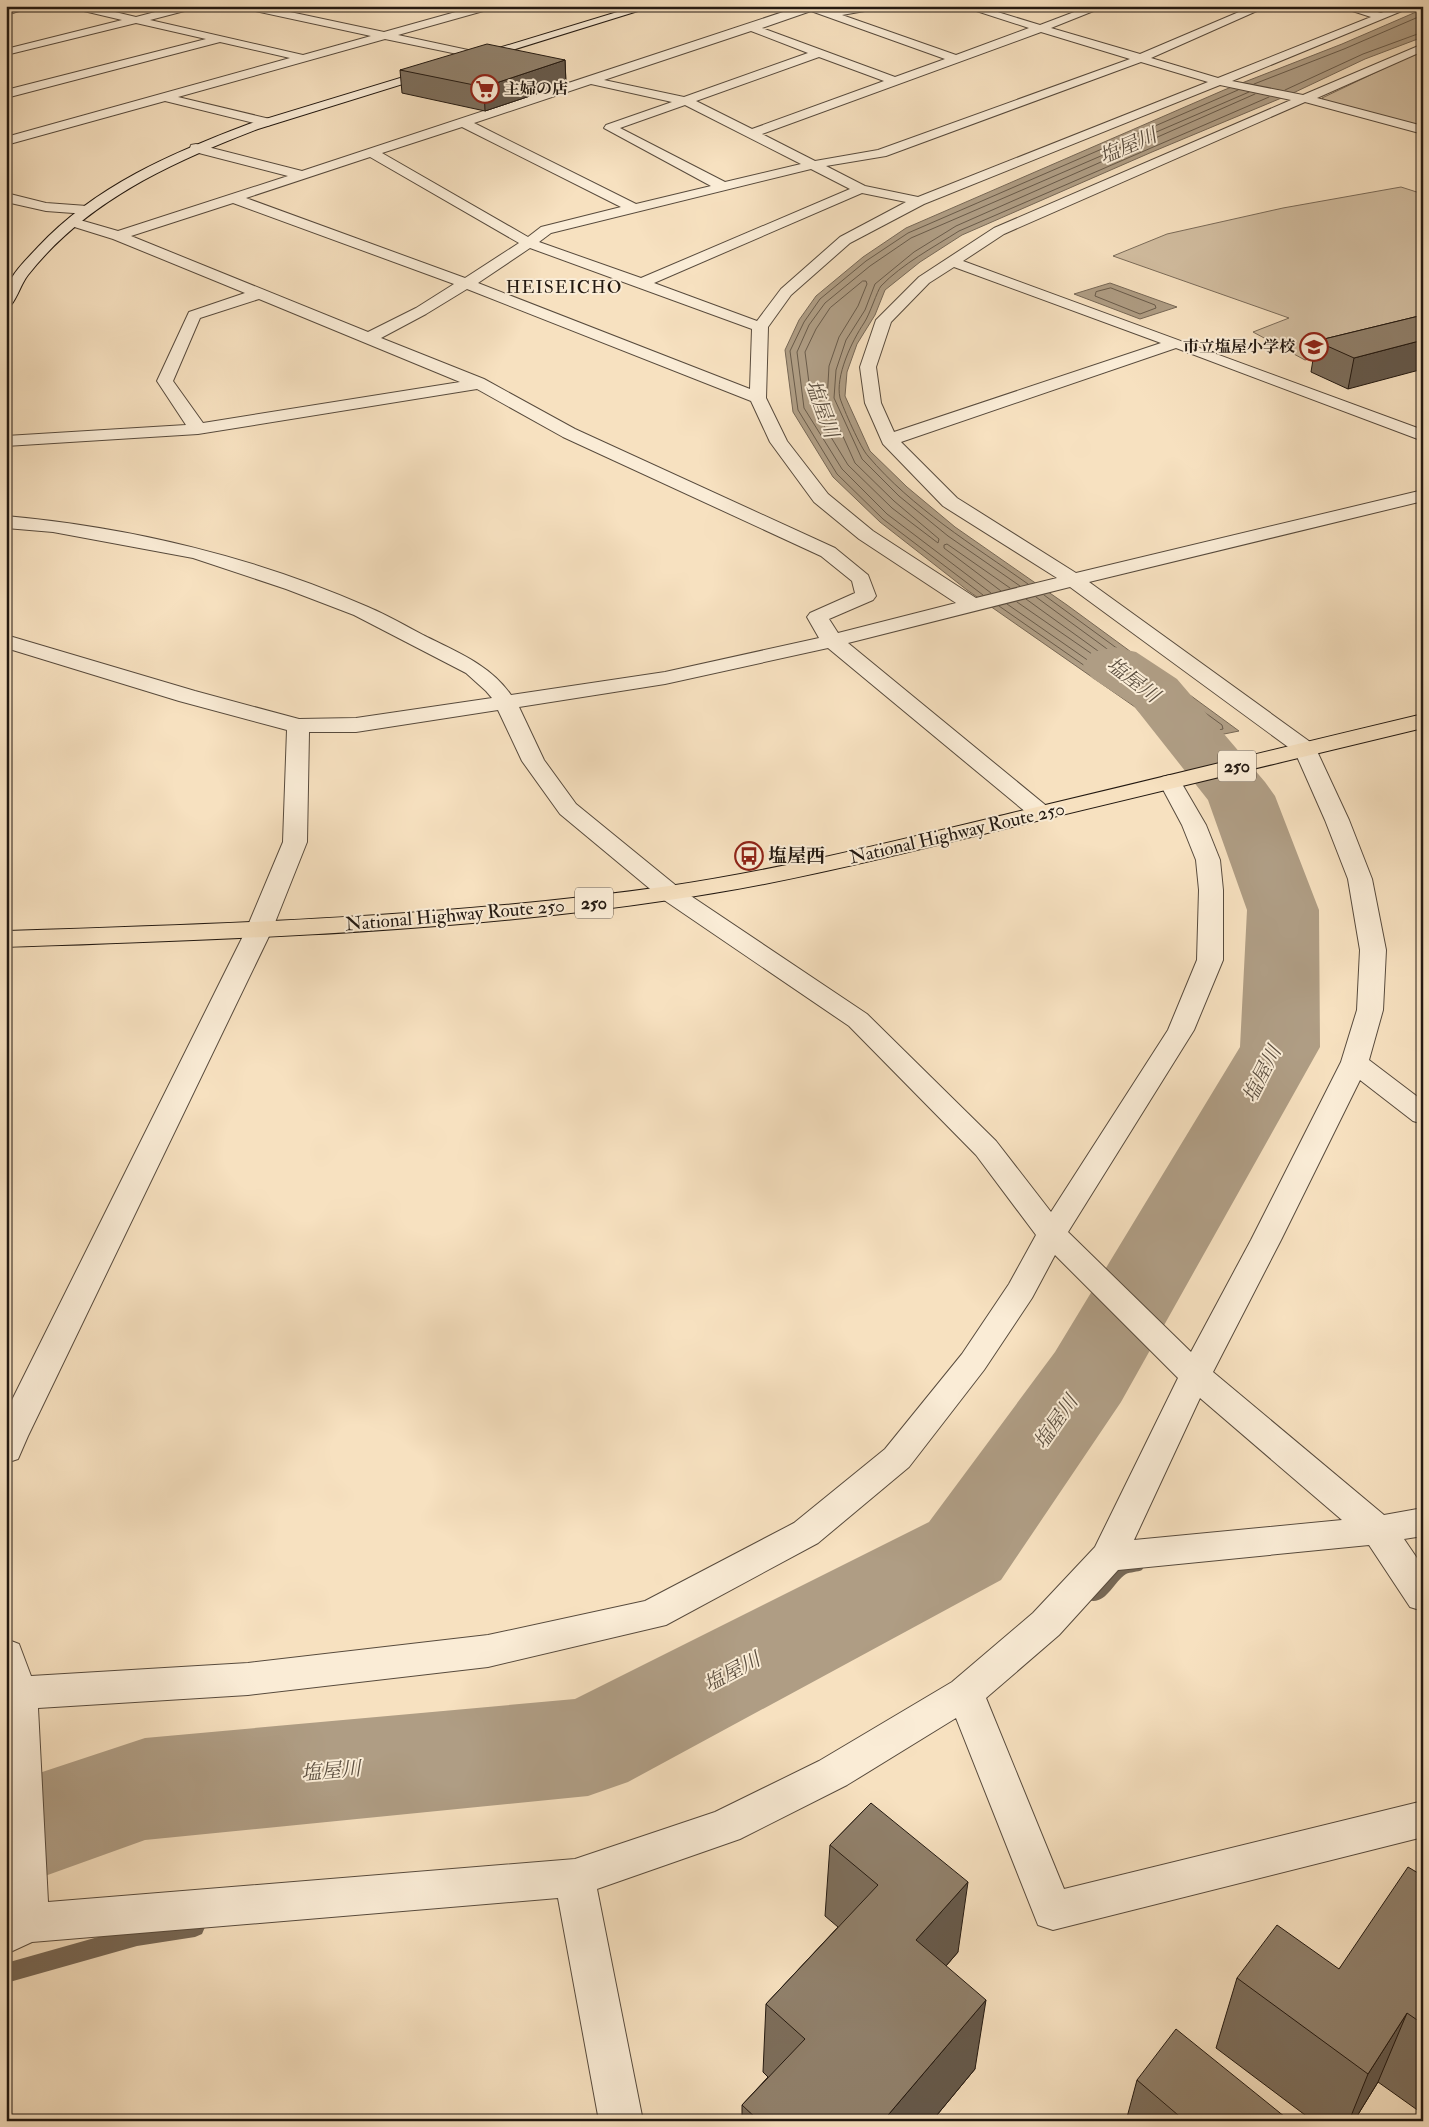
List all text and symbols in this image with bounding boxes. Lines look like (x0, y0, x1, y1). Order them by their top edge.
supermarket icon: 主婦の店 (470, 74, 500, 104)
place label: 主婦の店 (504, 79, 568, 99)
water label: 塩屋川 (1096, 122, 1162, 169)
district label: HEISEICHO (506, 276, 622, 299)
school or university icon: 市立塩屋小学校 (1299, 332, 1329, 362)
place label: 市立塩屋小学校 (1183, 337, 1296, 357)
water label: 塩屋川 (800, 377, 845, 443)
water label: 塩屋川 (1102, 652, 1166, 709)
road number: 250 (1218, 750, 1256, 781)
street label: National Highway Route 250 (847, 797, 1067, 869)
bus stop icon: 塩屋西 (734, 841, 764, 871)
place label: 塩屋西 (768, 844, 825, 868)
road number: 250 (575, 888, 613, 918)
street label: National Highway Route 250 (344, 893, 566, 937)
water label: 塩屋川 (1237, 1040, 1288, 1106)
water label: 塩屋川 (1029, 1389, 1085, 1454)
water label: 塩屋川 (700, 1646, 766, 1697)
water label: 塩屋川 (300, 1756, 364, 1786)

